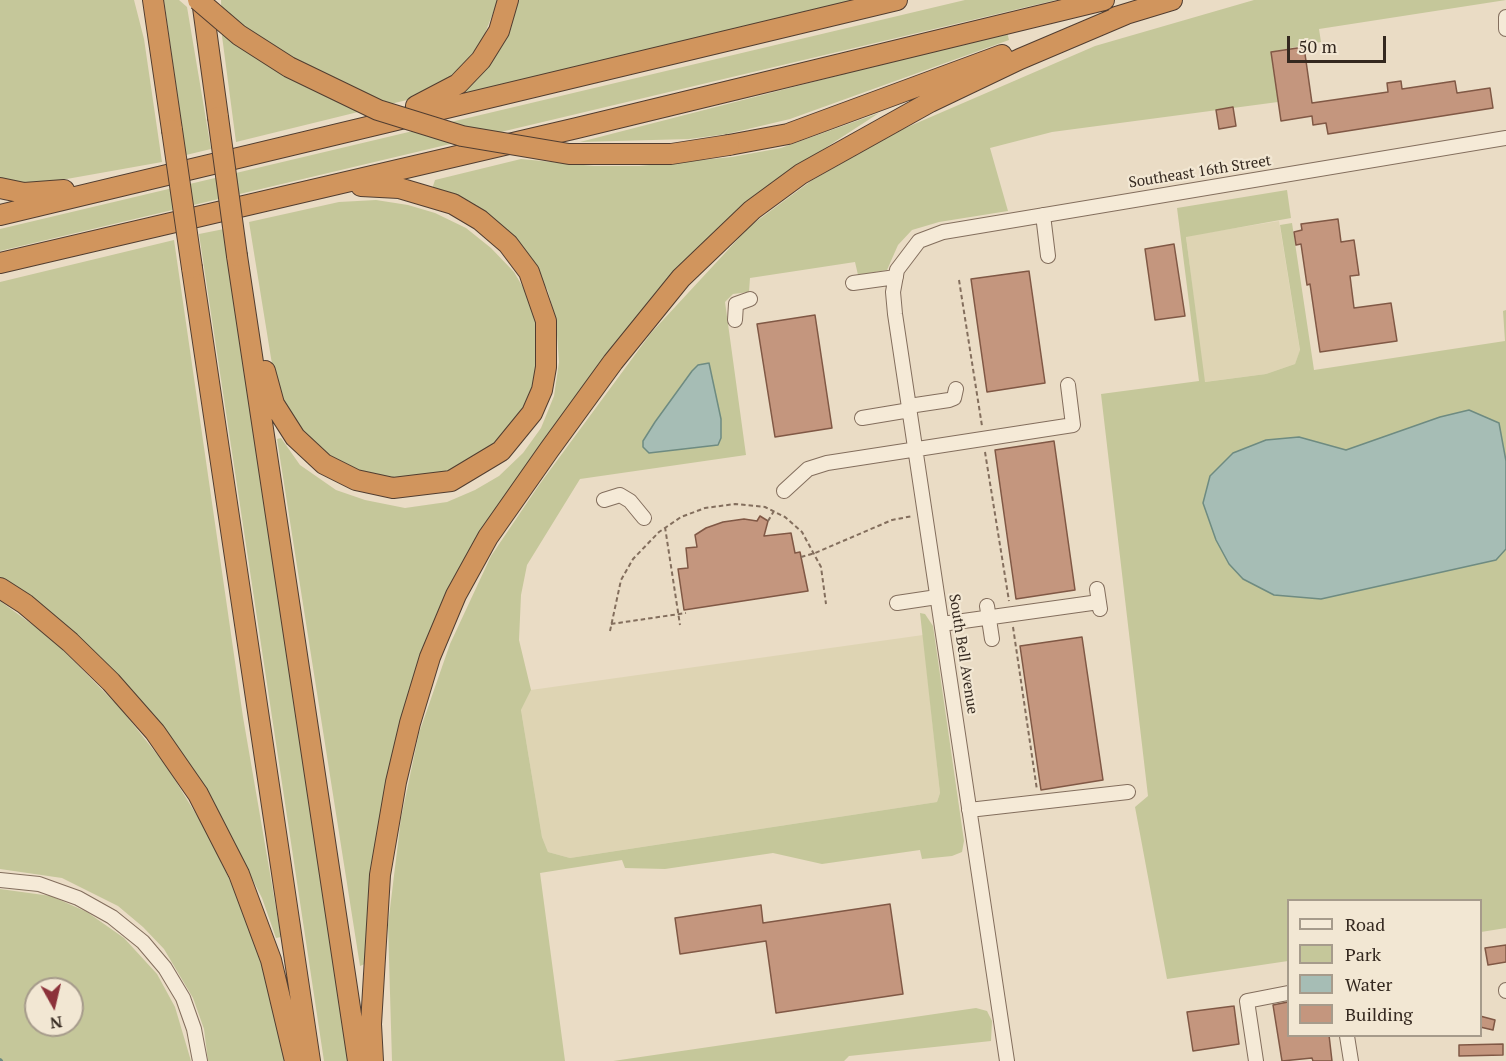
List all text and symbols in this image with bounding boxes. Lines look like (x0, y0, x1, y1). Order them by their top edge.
scale bar (1290, 24, 1389, 62)
text: 50 m (1298, 34, 1337, 58)
street label: Southeast 16th Street (1127, 152, 1273, 192)
street label: South Bell Avenue (945, 593, 981, 715)
legend (1287, 899, 1482, 1037)
text: Road (1345, 912, 1385, 936)
text: Park (1345, 942, 1381, 966)
text: Water (1345, 972, 1392, 996)
north arrow (24, 977, 84, 1037)
text: Building (1345, 1002, 1413, 1026)
text: N (49, 1011, 64, 1035)

